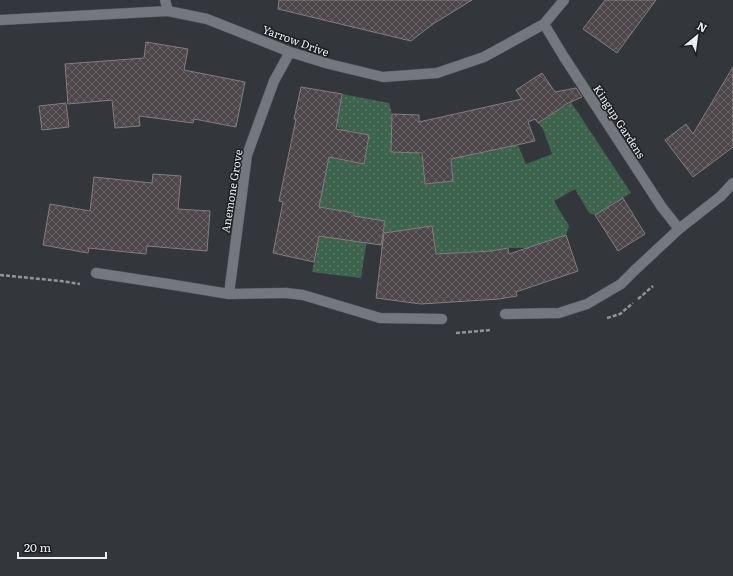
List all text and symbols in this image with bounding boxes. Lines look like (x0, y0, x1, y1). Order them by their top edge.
north arrow (677, 16, 717, 56)
text: N (694, 17, 710, 36)
street label: Yarrow Drive (260, 21, 332, 60)
street label: Kingup Gardens (590, 81, 650, 161)
street label: Anemone Grove (217, 148, 246, 234)
scale bar (18, 534, 106, 560)
text: 20 m (24, 538, 51, 556)

